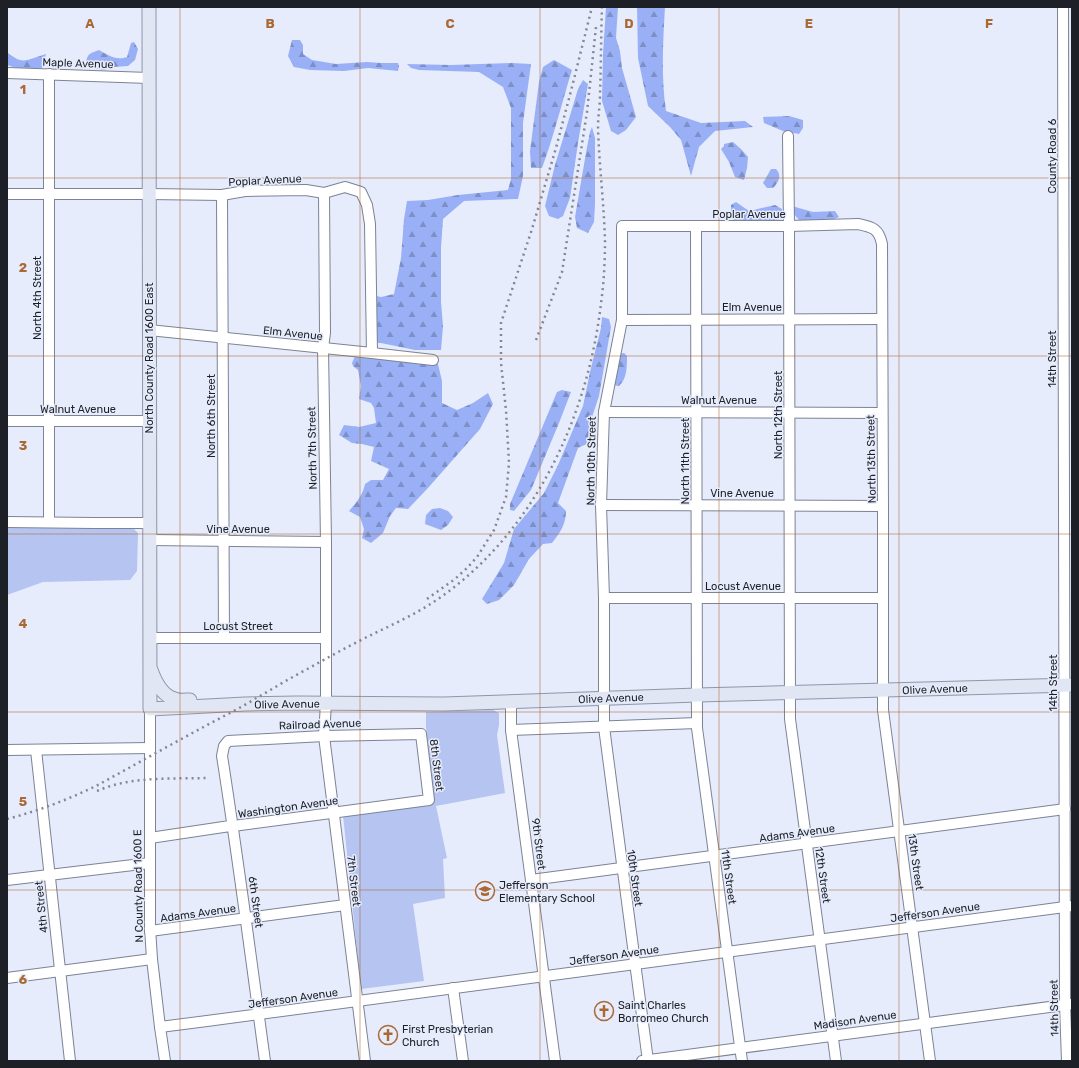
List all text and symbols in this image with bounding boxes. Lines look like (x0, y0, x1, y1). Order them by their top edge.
text: A (85, 16, 95, 31)
text: B (265, 16, 275, 31)
text: C (445, 16, 455, 31)
text: D (624, 16, 634, 31)
text: E (805, 16, 813, 31)
text: F (985, 16, 993, 31)
street label: Maple Avenue (42, 56, 114, 71)
text: 1 (20, 82, 26, 97)
street label: County Road 6 (1046, 118, 1059, 194)
street label: Poplar Avenue (228, 172, 302, 189)
street label: Poplar Avenue (712, 208, 786, 221)
street label: North 4th Street (31, 255, 44, 340)
text: 2 (19, 260, 27, 275)
street label: North County Road 1600 East (143, 282, 156, 433)
street label: Elm Avenue (722, 301, 782, 314)
street label: Elm Avenue (262, 324, 323, 343)
street label: 14th Street (1046, 330, 1059, 388)
street label: North 12th Street (772, 370, 785, 459)
street label: North 6th Street (205, 373, 218, 458)
street label: Walnut Avenue (681, 394, 757, 407)
street label: Walnut Avenue (40, 403, 116, 416)
street label: North 7th Street (305, 406, 320, 490)
street label: North 13th Street (864, 414, 879, 503)
street label: North 10th Street (584, 416, 599, 506)
street label: North 11th Street (679, 417, 692, 504)
text: 3 (19, 438, 28, 453)
street label: Vine Avenue (710, 487, 774, 500)
street label: Vine Avenue (206, 523, 270, 536)
street label: Locust Avenue (705, 580, 781, 593)
text: 4 (19, 616, 28, 631)
street label: Locust Street (203, 620, 273, 633)
street label: 14th Street (1047, 654, 1060, 712)
street label: Olive Avenue (902, 682, 968, 697)
street label: Olive Avenue (578, 691, 644, 706)
street label: Olive Avenue (254, 697, 320, 712)
street label: Railroad Avenue (279, 717, 361, 732)
street label: 8th Street (427, 738, 446, 793)
text: 5 (19, 794, 27, 809)
street label: Washington Avenue (237, 794, 339, 821)
street label: 9th Street (529, 817, 548, 871)
street label: Adams Avenue (758, 822, 836, 845)
street label: N County Road 1600 E (131, 829, 146, 943)
street label: 13th Street (905, 833, 926, 892)
street label: 12th Street (812, 846, 833, 905)
street label: 10th Street (624, 849, 645, 908)
street label: 11th Street (718, 849, 739, 906)
street label: 7th Street (344, 855, 363, 908)
street label: 6th Street (245, 875, 266, 929)
place label: Jefferson Elementary School (499, 879, 595, 905)
street label: 4th Street (32, 880, 51, 934)
school or university icon: Jefferson Elementary School (474, 880, 496, 902)
street label: Jefferson Avenue (889, 900, 981, 925)
street label: Adams Avenue (159, 902, 237, 925)
street label: Jefferson Avenue (568, 943, 660, 968)
text: 6 (19, 972, 28, 987)
street label: 14th Street (1047, 979, 1061, 1037)
street label: Jefferson Avenue (247, 986, 339, 1011)
place label: Saint Charles Borromeo Church (618, 999, 709, 1025)
church icon: Saint Charles Borromeo Church (593, 1000, 615, 1022)
street label: Madison Avenue (813, 1008, 897, 1033)
place label: First Presbyterian Church (402, 1023, 493, 1049)
church icon: First Presbyterian Church (377, 1024, 399, 1046)

